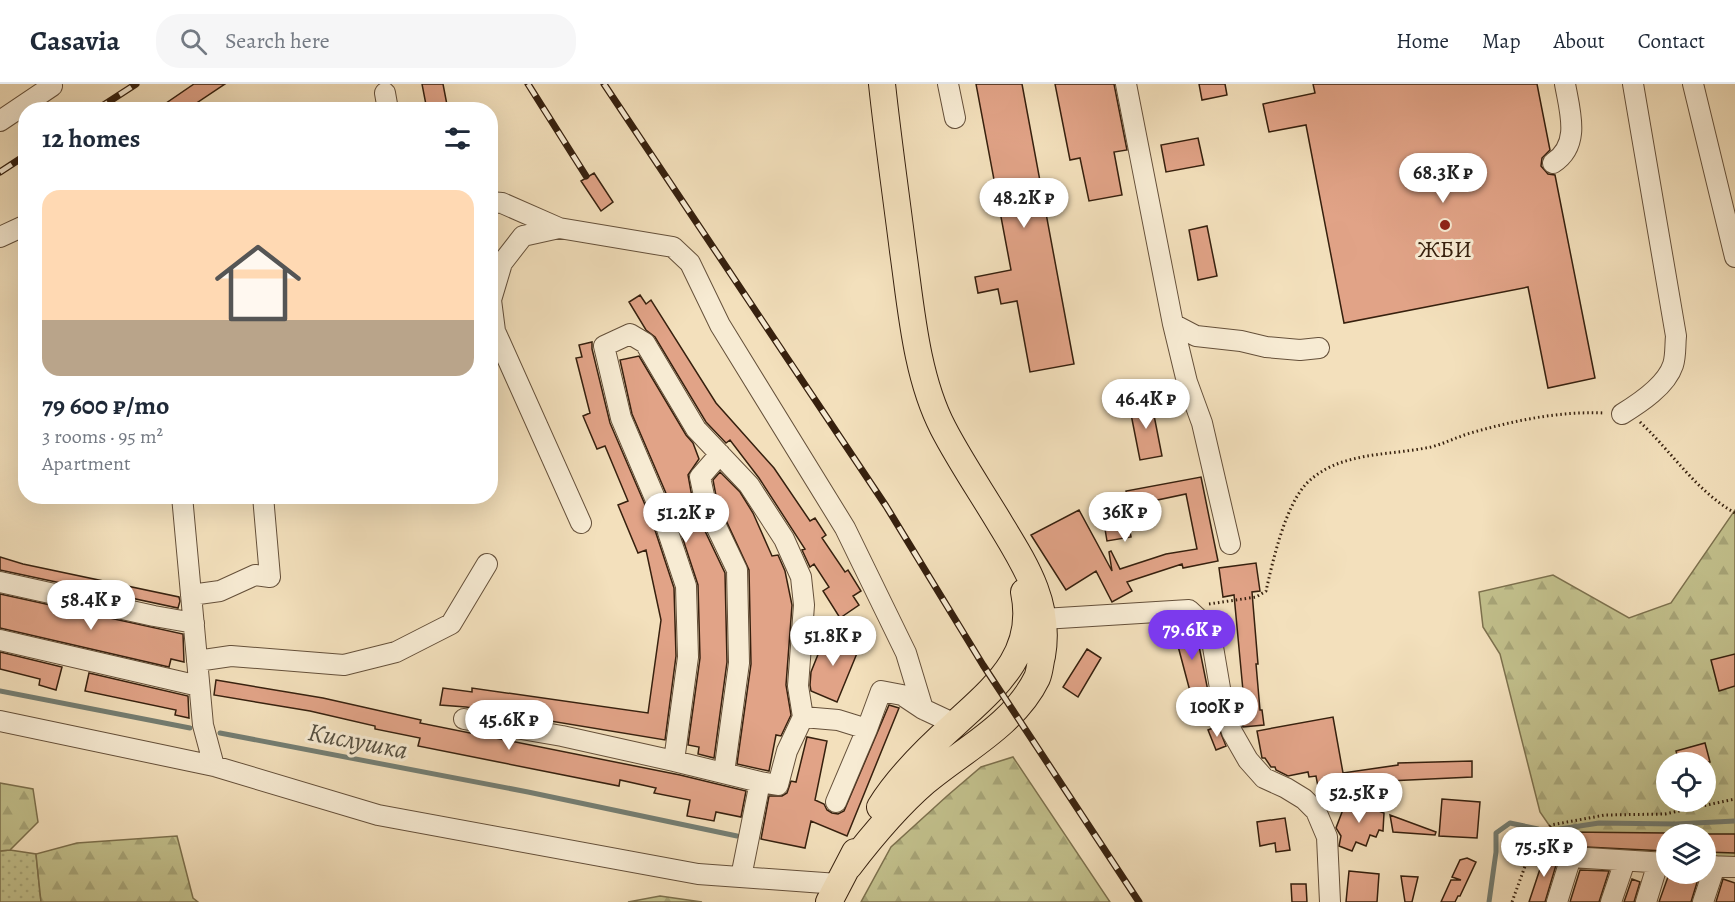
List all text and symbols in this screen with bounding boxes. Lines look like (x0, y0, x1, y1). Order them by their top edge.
search box (156, 14, 576, 68)
text: Casavia (30, 22, 120, 60)
icon: search (177, 25, 210, 58)
text: Search here (225, 26, 330, 56)
text: Home (1396, 27, 1449, 55)
text: Map (1482, 27, 1520, 55)
text: About (1553, 27, 1605, 55)
text: Contact (1638, 27, 1705, 55)
text: 12 homes (42, 121, 140, 156)
icon: filters (441, 122, 474, 155)
pin: 68.3K ₽ (1388, 153, 1498, 204)
text: 68.3K ₽ (1413, 159, 1473, 186)
pin: 48.2K ₽ (969, 178, 1079, 229)
text: 48.2K ₽ (994, 184, 1054, 211)
marker: ЖБИ (1438, 218, 1452, 232)
icon: home (204, 229, 312, 337)
place label: ЖБИ (1418, 233, 1472, 265)
pin: 46.4K ₽ (1091, 379, 1201, 430)
text: 46.4K ₽ (1116, 385, 1176, 412)
text: 79 600 ₽/mo (42, 388, 169, 423)
text: 3 rooms · 95 m² (42, 423, 163, 450)
text: Apartment (42, 450, 131, 477)
pin: 36K ₽ (1083, 492, 1167, 543)
pin: 51.2K ₽ (631, 493, 741, 544)
text: 36K ₽ (1103, 498, 1147, 525)
text: 51.2K ₽ (657, 499, 715, 526)
pin: 58.4K ₽ (36, 580, 146, 631)
text: 58.4K ₽ (61, 586, 121, 613)
pin: 79.6K ₽ (1137, 610, 1247, 661)
pin: 51.8K ₽ (778, 616, 888, 667)
text: 79.6K ₽ (1162, 616, 1222, 643)
text: 51.8K ₽ (804, 622, 862, 649)
pin: 100K ₽ (1168, 687, 1266, 738)
text: 100K ₽ (1190, 693, 1244, 720)
pin: 45.6K ₽ (454, 700, 564, 751)
text: 45.6K ₽ (479, 706, 539, 733)
water label: Кислушка (305, 714, 411, 768)
map controls (1656, 752, 1716, 884)
button: locate (1656, 752, 1716, 812)
pin: 52.5K ₽ (1304, 773, 1414, 824)
text: 52.5K ₽ (1329, 779, 1389, 806)
button: layers (1656, 824, 1716, 884)
pin: 75.5K ₽ (1489, 827, 1599, 878)
text: 75.5K ₽ (1515, 833, 1573, 860)

